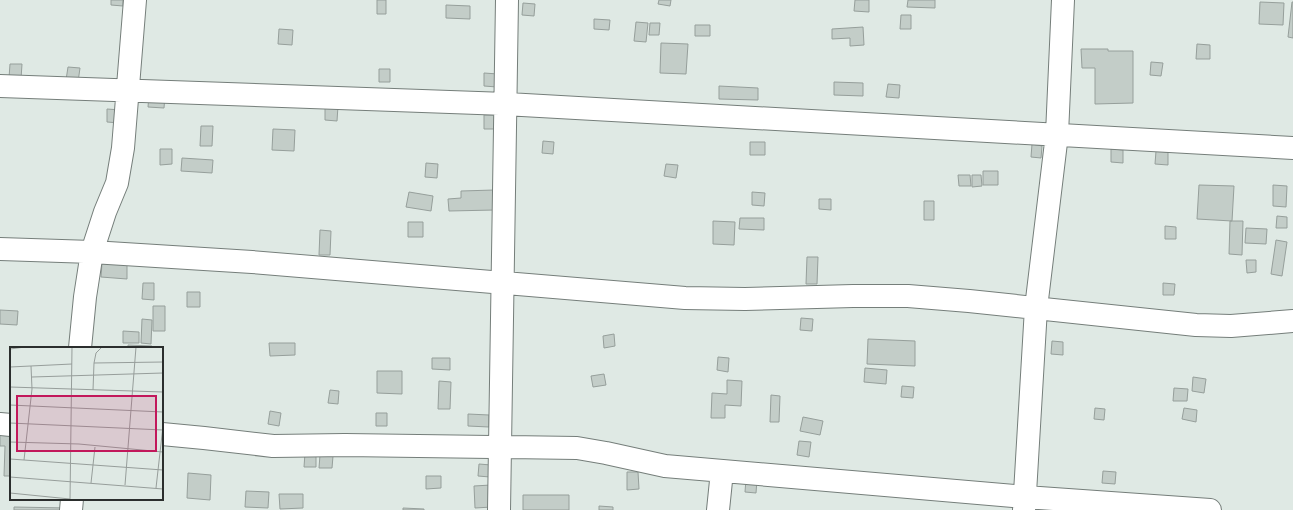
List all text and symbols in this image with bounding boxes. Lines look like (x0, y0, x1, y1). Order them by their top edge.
inset map (10, 347, 163, 500)

